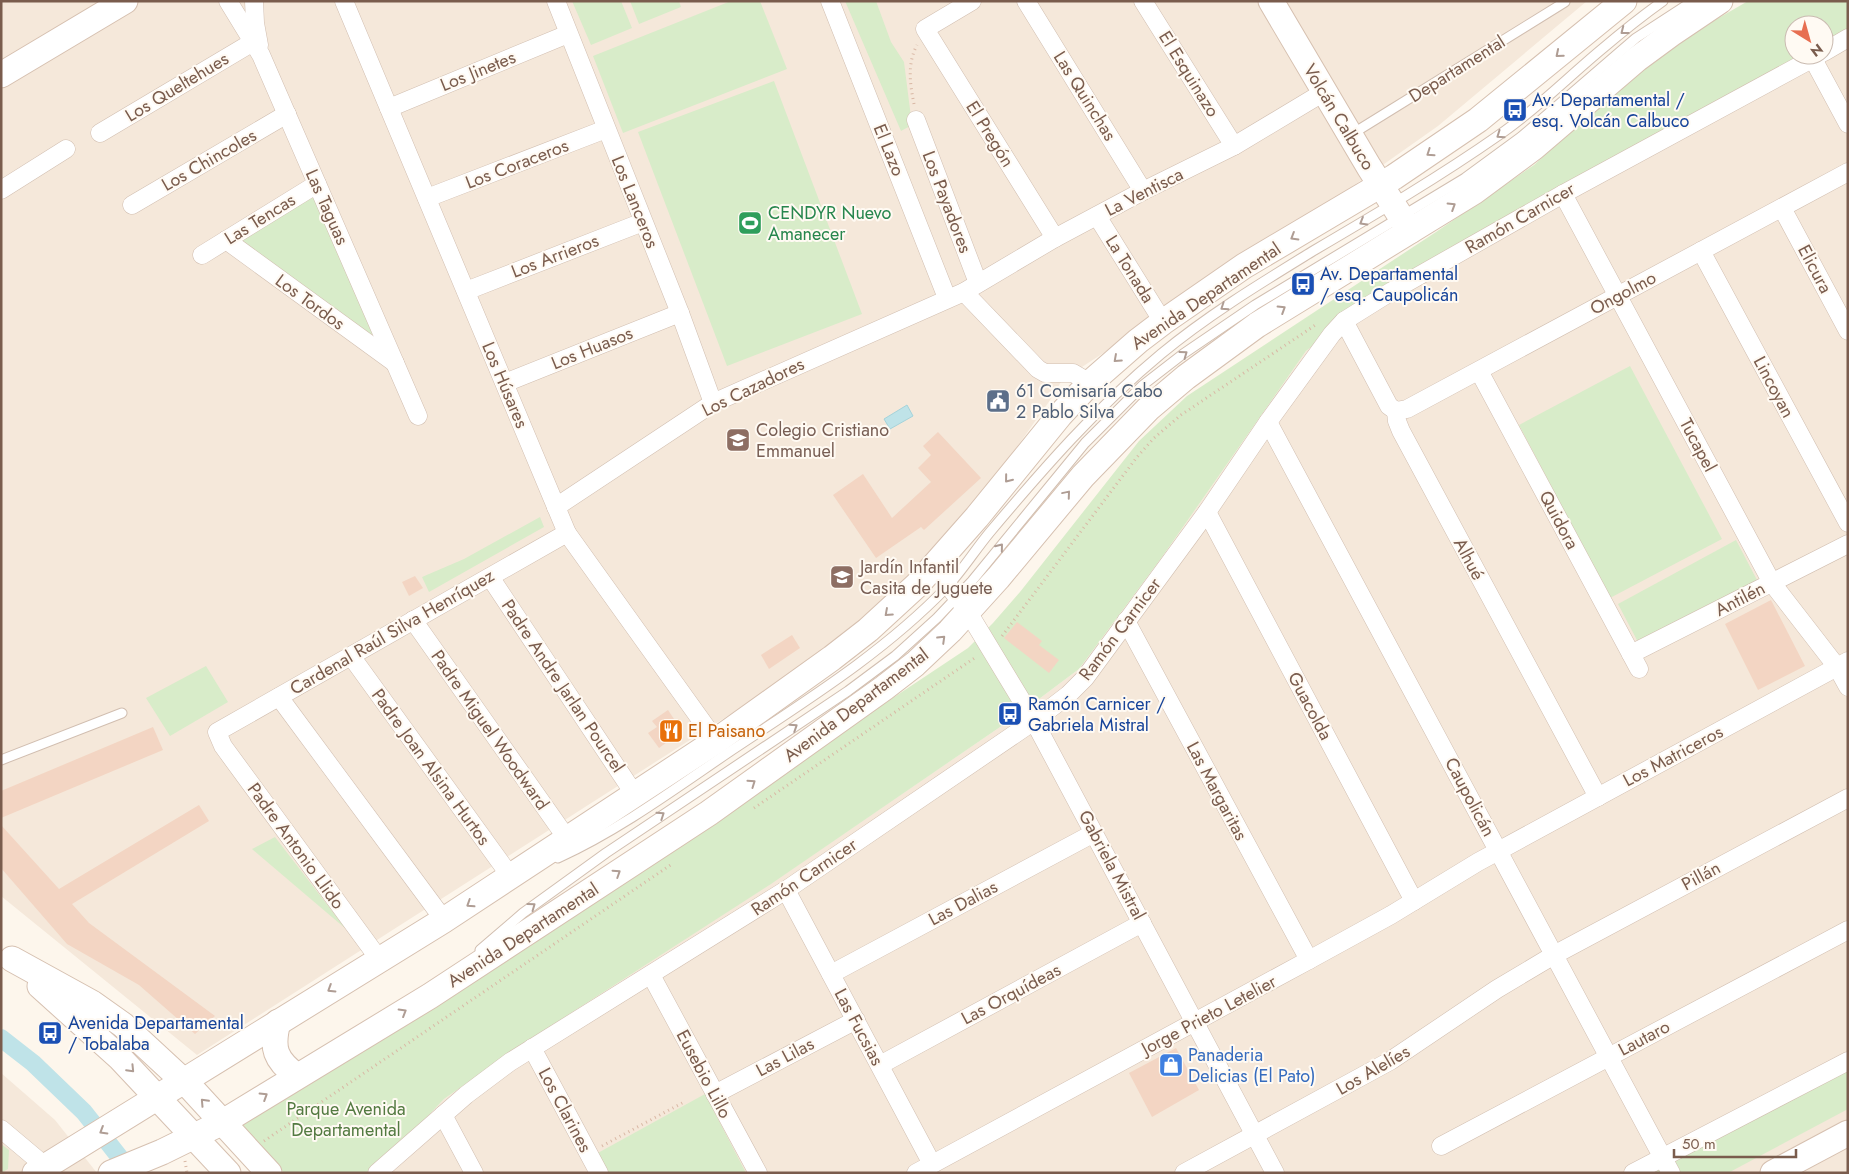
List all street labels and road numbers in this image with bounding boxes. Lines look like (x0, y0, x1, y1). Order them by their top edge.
street label: El Esquinazo (1152, 26, 1226, 122)
street label: Departamental (1404, 29, 1510, 109)
street label: Los Jinetes (436, 44, 520, 98)
street label: Los Queltehues (120, 46, 234, 128)
street label: Las Quinchas (1047, 46, 1123, 146)
street label: Volcán Calbuco (1297, 59, 1381, 175)
street label: El Pregón (959, 96, 1021, 172)
street label: El Lazo (867, 120, 911, 180)
street label: Los Chincoles (157, 122, 261, 198)
street label: Los Coraceros (462, 132, 572, 196)
street label: Los Payadores (916, 147, 978, 257)
street label: Los Lanceros (605, 152, 665, 252)
street label: La Ventisca (1100, 161, 1188, 223)
street label: Las Taguas (299, 165, 355, 249)
street label: Ramón Carnicer (1460, 176, 1580, 260)
street label: Las Tencas (220, 187, 300, 251)
street label: Los Arrieros (508, 227, 602, 285)
street label: La Tonada (1099, 230, 1161, 308)
street label: Avenida Departamental (1126, 236, 1286, 356)
street label: Elicura (1791, 240, 1839, 298)
street label: Ongolmo (1585, 265, 1661, 321)
street label: Los Tordos (270, 268, 350, 336)
street label: Los Huasos (547, 320, 637, 376)
street label: Los Húsares (475, 338, 535, 432)
street label: Los Cazadores (697, 351, 809, 423)
street label: Lincoyan (1747, 352, 1801, 422)
street label: Tucapel (1673, 414, 1723, 476)
street label: Quidora (1533, 486, 1585, 554)
street label: Alhué (1447, 533, 1491, 585)
street label: Cardenal Raúl Silva Henríquez (285, 562, 500, 701)
street label: Ramón Carnicer (1073, 571, 1168, 686)
street label: Antilén (1710, 575, 1770, 623)
street label: Padre Andre Jarlan Pourcel (495, 594, 631, 778)
street label: Avenida Departamental (778, 642, 934, 768)
street label: Padre Miguel Woodward (425, 645, 555, 815)
street label: Guacolda (1281, 667, 1339, 745)
street label: Padre Joan Alsina Hurtos (365, 683, 497, 851)
street label: Los Matriceros (1618, 719, 1728, 793)
street label: Las Margaritas (1180, 737, 1254, 845)
street label: Caupolicán (1438, 753, 1502, 841)
street label: Padre Antonio Llido (241, 777, 351, 915)
street label: Gabriela Mistral (1072, 805, 1152, 925)
street label: Ramón Carnicer (746, 831, 863, 922)
street label: Pillán (1677, 855, 1725, 897)
street label: Las Dalias (924, 874, 1002, 932)
street label: Avenida Departamental (442, 876, 604, 994)
street label: Las Orquídeas (957, 957, 1065, 1031)
street label: Jorge Prieto Letelier (1135, 968, 1282, 1062)
street label: Las Fucsias (828, 984, 890, 1070)
street label: Lautaro (1614, 1014, 1674, 1062)
street label: Eusebio Lillo (670, 1025, 738, 1123)
street label: Las Lilas (751, 1031, 819, 1083)
street label: Los Alelíes (1331, 1038, 1415, 1102)
street label: Los Clarines (532, 1063, 598, 1157)

